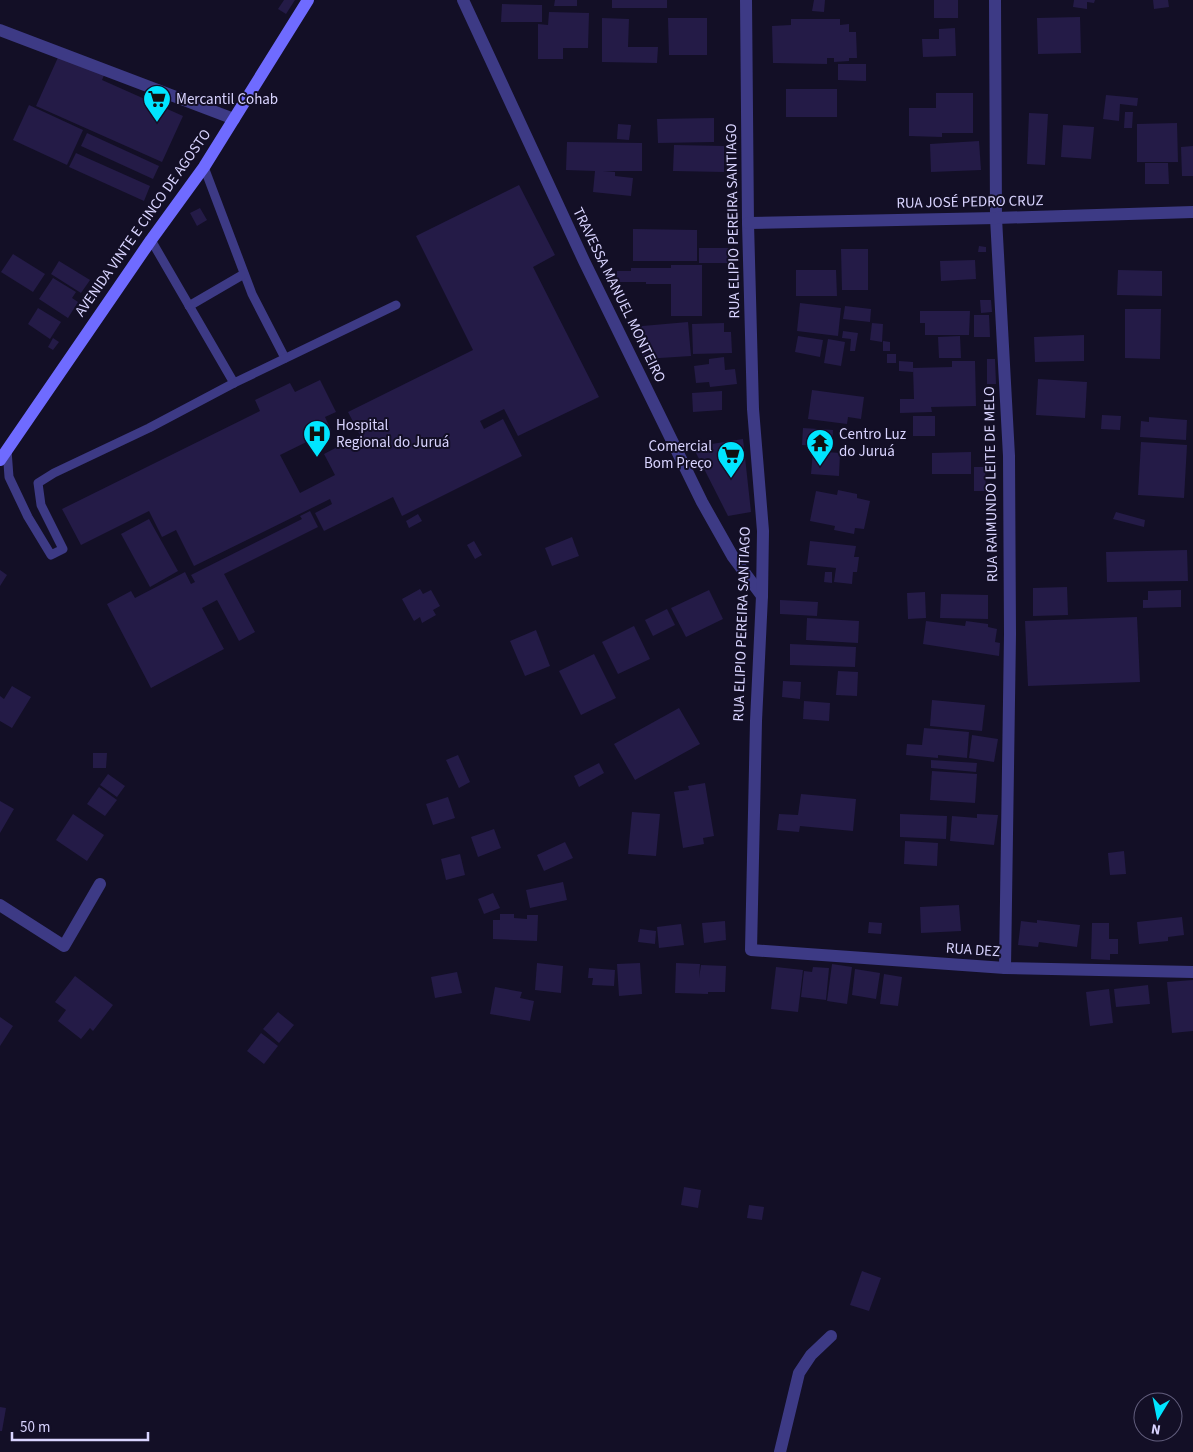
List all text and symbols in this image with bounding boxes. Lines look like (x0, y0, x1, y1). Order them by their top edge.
supermarket icon: Mercantil Cohab (142, 84, 172, 123)
place label: Mercantil Cohab (176, 89, 278, 110)
street label: RUA ELIPIO PEREIRA SANTIAGO (721, 123, 745, 319)
street label: AVENIDA VINTE E CINCO DE AGOSTO (70, 125, 216, 321)
street label: RUA JOSÉ PEDRO CRUZ (896, 190, 1044, 214)
street label: TRAVESSA MANUEL MONTEIRO (567, 204, 671, 386)
street label: RUA RAIMUNDO LEITE DE MELO (979, 386, 1003, 582)
place label: Hospital Regional do Juruá (336, 415, 449, 453)
hospital icon: Hospital Regional do Juruá (302, 419, 332, 458)
place label: Centro Luz do Juruá (839, 424, 906, 462)
temple icon: Centro Luz do Juruá (805, 428, 835, 467)
place label: Comercial Bom Preço (644, 436, 712, 474)
supermarket icon: Comercial Bom Preço (716, 440, 746, 479)
street label: RUA ELIPIO PEREIRA SANTIAGO (728, 526, 756, 722)
street label: RUA DEZ (945, 938, 1001, 962)
north arrow (1133, 1392, 1183, 1442)
scale bar (12, 1410, 149, 1442)
text: 50 m (20, 1417, 50, 1438)
text: N (1150, 1418, 1162, 1439)

